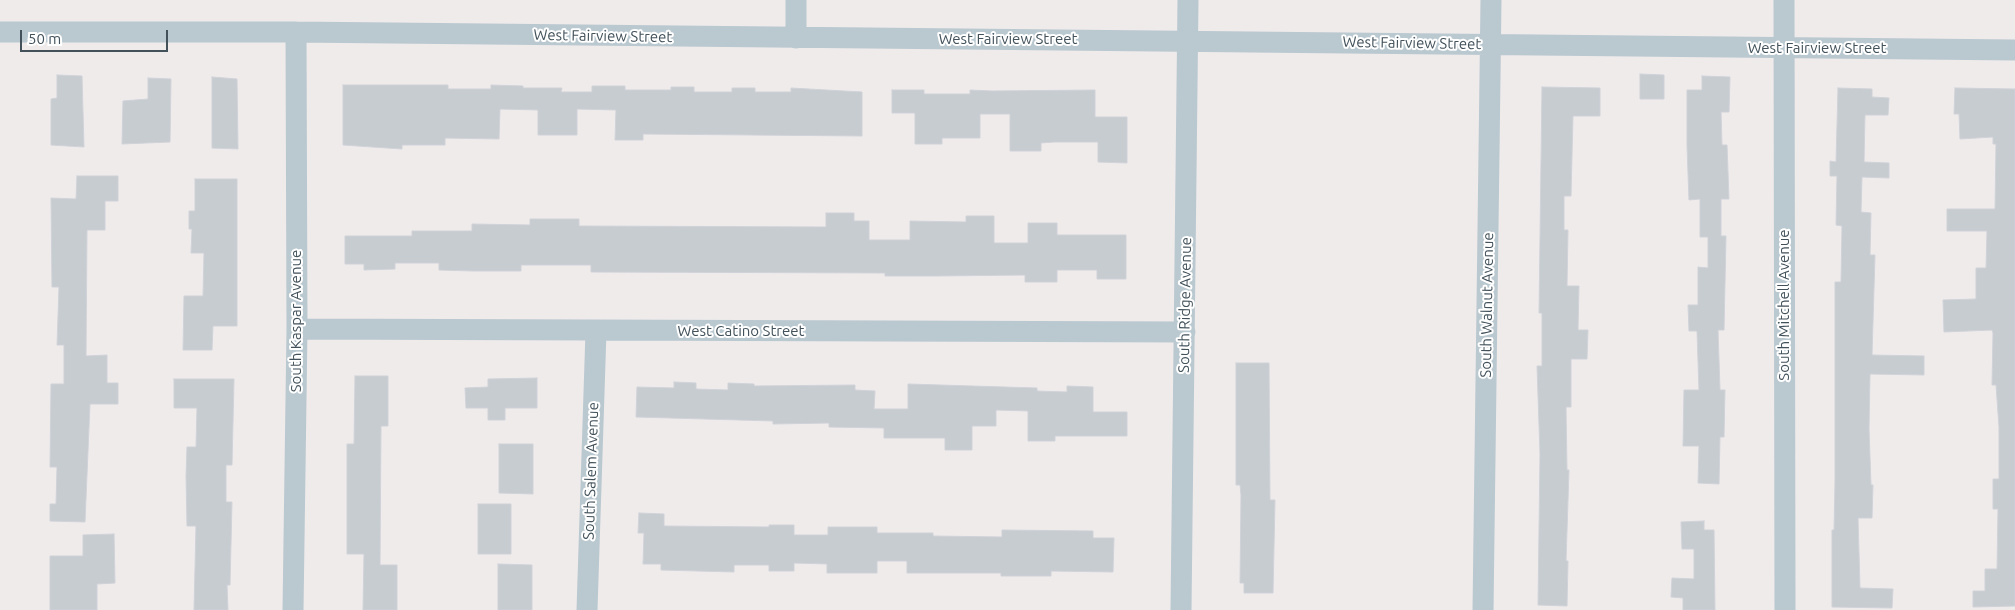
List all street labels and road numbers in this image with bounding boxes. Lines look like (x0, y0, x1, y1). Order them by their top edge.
street label: West Fairview Street (534, 26, 672, 46)
street label: West Fairview Street (939, 30, 1077, 48)
street label: West Fairview Street (1343, 33, 1481, 53)
street label: West Fairview Street (1748, 39, 1886, 57)
street label: South Mitchell Avenue (1775, 229, 1793, 381)
street label: South Walnut Avenue (1477, 232, 1497, 378)
street label: South Ridge Avenue (1175, 237, 1195, 373)
street label: South Kaspar Avenue (287, 250, 305, 392)
street label: West Catino Street (678, 322, 804, 340)
street label: South Salem Avenue (580, 402, 602, 540)

